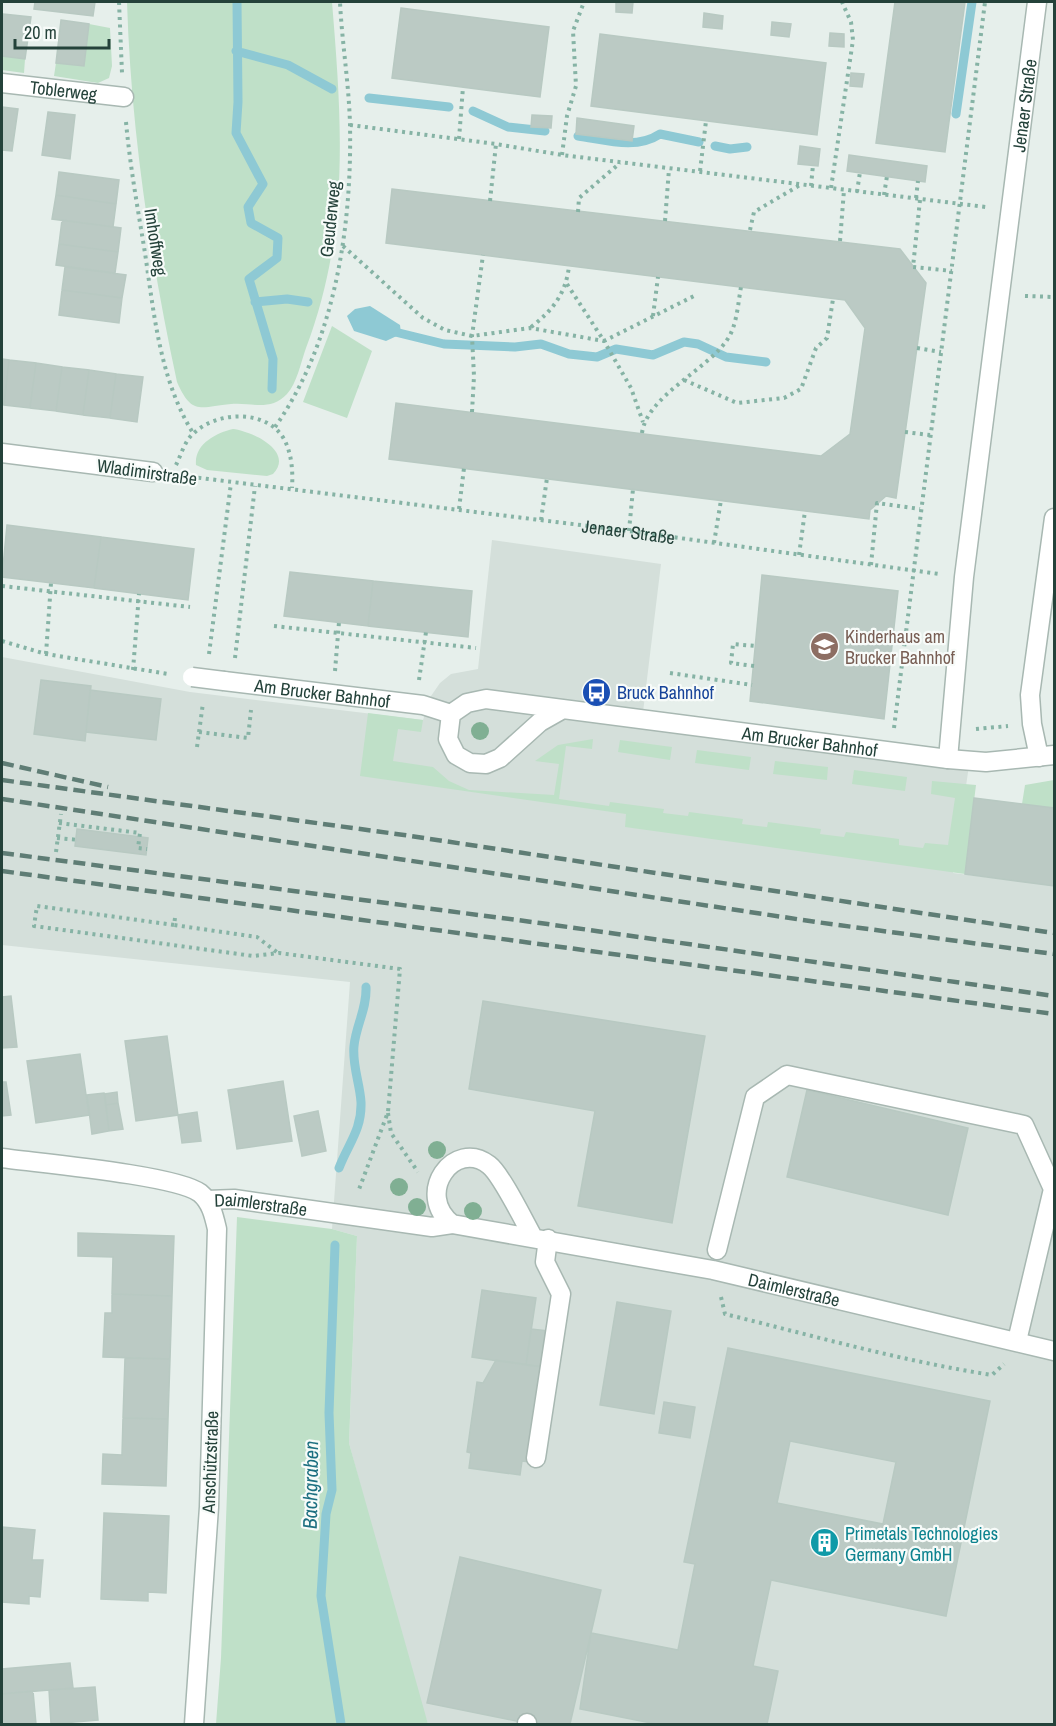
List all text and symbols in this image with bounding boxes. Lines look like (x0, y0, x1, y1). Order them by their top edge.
scale bar (15, 12, 110, 50)
text: 20 m (24, 20, 57, 45)
street label: Jenaer Straße (1006, 57, 1042, 154)
street label: Toblerweg (29, 74, 99, 106)
street label: Geuderweg (314, 179, 347, 258)
street label: Imhoffweg (138, 207, 174, 278)
street label: Wladimirstraße (95, 453, 199, 491)
street label: Jenaer Straße (581, 513, 677, 550)
place label: Kinderhaus am Brucker Bahnhof (845, 624, 956, 670)
school or university icon: Kinderhaus am Brucker Bahnhof (808, 630, 840, 662)
street label: Am Brucker Bahnhof (252, 672, 392, 714)
bus stop icon: Bruck Bahnhof (580, 676, 612, 708)
place label: Bruck Bahnhof (617, 680, 715, 705)
street label: Am Brucker Bahnhof (740, 720, 880, 762)
street label: Daimlerstraße (214, 1186, 309, 1222)
street label: Daimlerstraße (746, 1266, 843, 1312)
street label: Anschützstraße (196, 1410, 224, 1515)
water label: Bachgraben (296, 1441, 324, 1529)
place label: Primetals Technologies Germany GmbH (845, 1521, 998, 1567)
building icon: Primetals Technologies Germany GmbH (808, 1527, 840, 1559)

